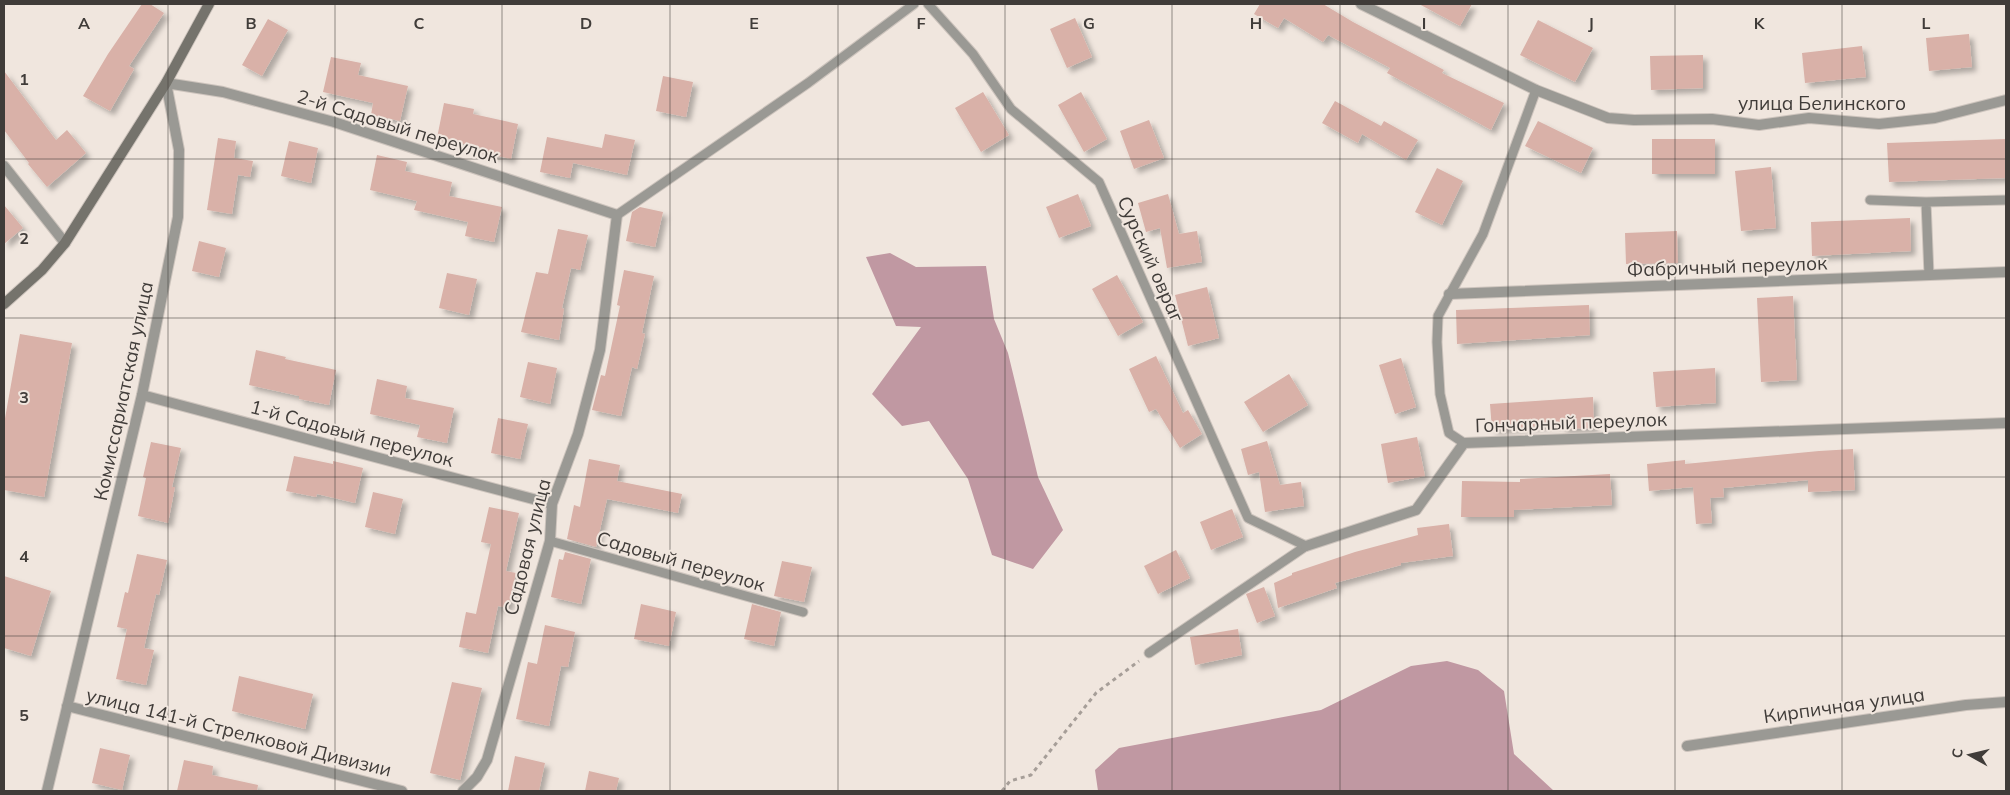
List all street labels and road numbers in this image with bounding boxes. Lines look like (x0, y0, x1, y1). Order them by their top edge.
street label: 2-й Садовый переулок (294, 84, 503, 168)
street label: улица Белинского (1738, 91, 1906, 115)
street label: Сурский овраг (1113, 192, 1190, 326)
street label: Фабричный переулок (1626, 250, 1828, 281)
street label: Комиссариатская улица (88, 279, 158, 503)
street label: 1-й Садовый переулок (248, 394, 457, 472)
street label: Гончарный переулок (1474, 407, 1668, 437)
street label: Садовая улица (498, 476, 556, 618)
street label: Садовый переулок (594, 525, 769, 597)
street label: улица 141-й Стрелковой Дивизии (84, 682, 394, 782)
street label: Кирпичная улица (1762, 682, 1926, 728)

